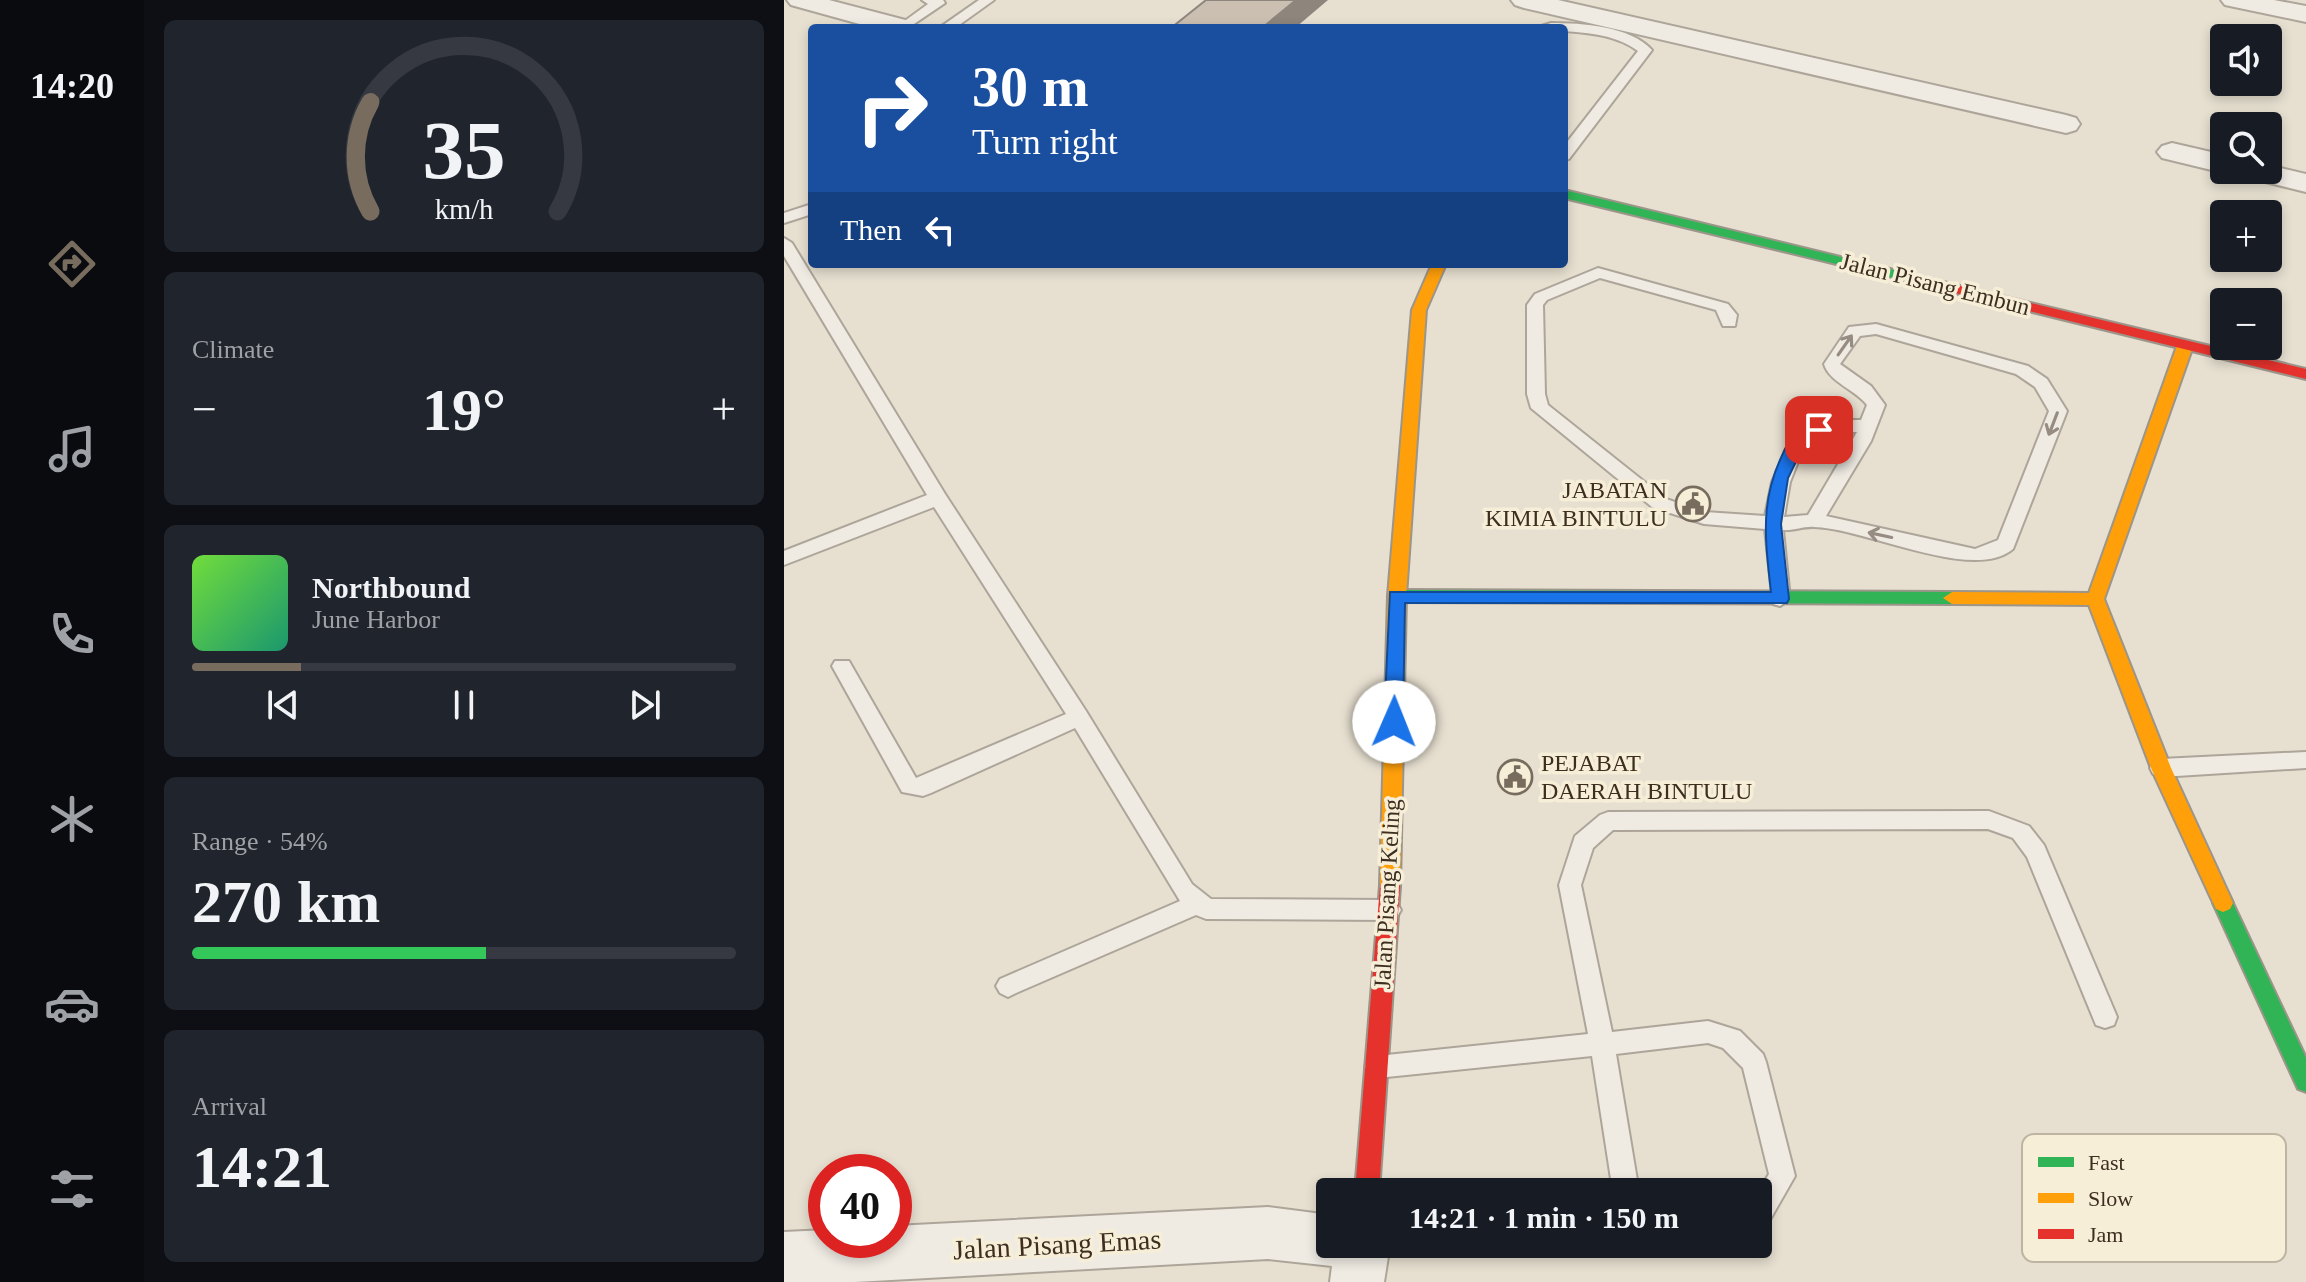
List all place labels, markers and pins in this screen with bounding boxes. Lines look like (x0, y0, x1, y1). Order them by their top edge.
pin (1785, 396, 1853, 464)
place label: JABATAN KIMIA BINTULU (1485, 477, 1667, 531)
public building icon: JABATAN KIMIA BINTULU (1674, 485, 1712, 523)
place label: PEJABAT DAERAH BINTULU (1541, 750, 1752, 804)
public building icon: PEJABAT DAERAH BINTULU (1496, 758, 1534, 796)

